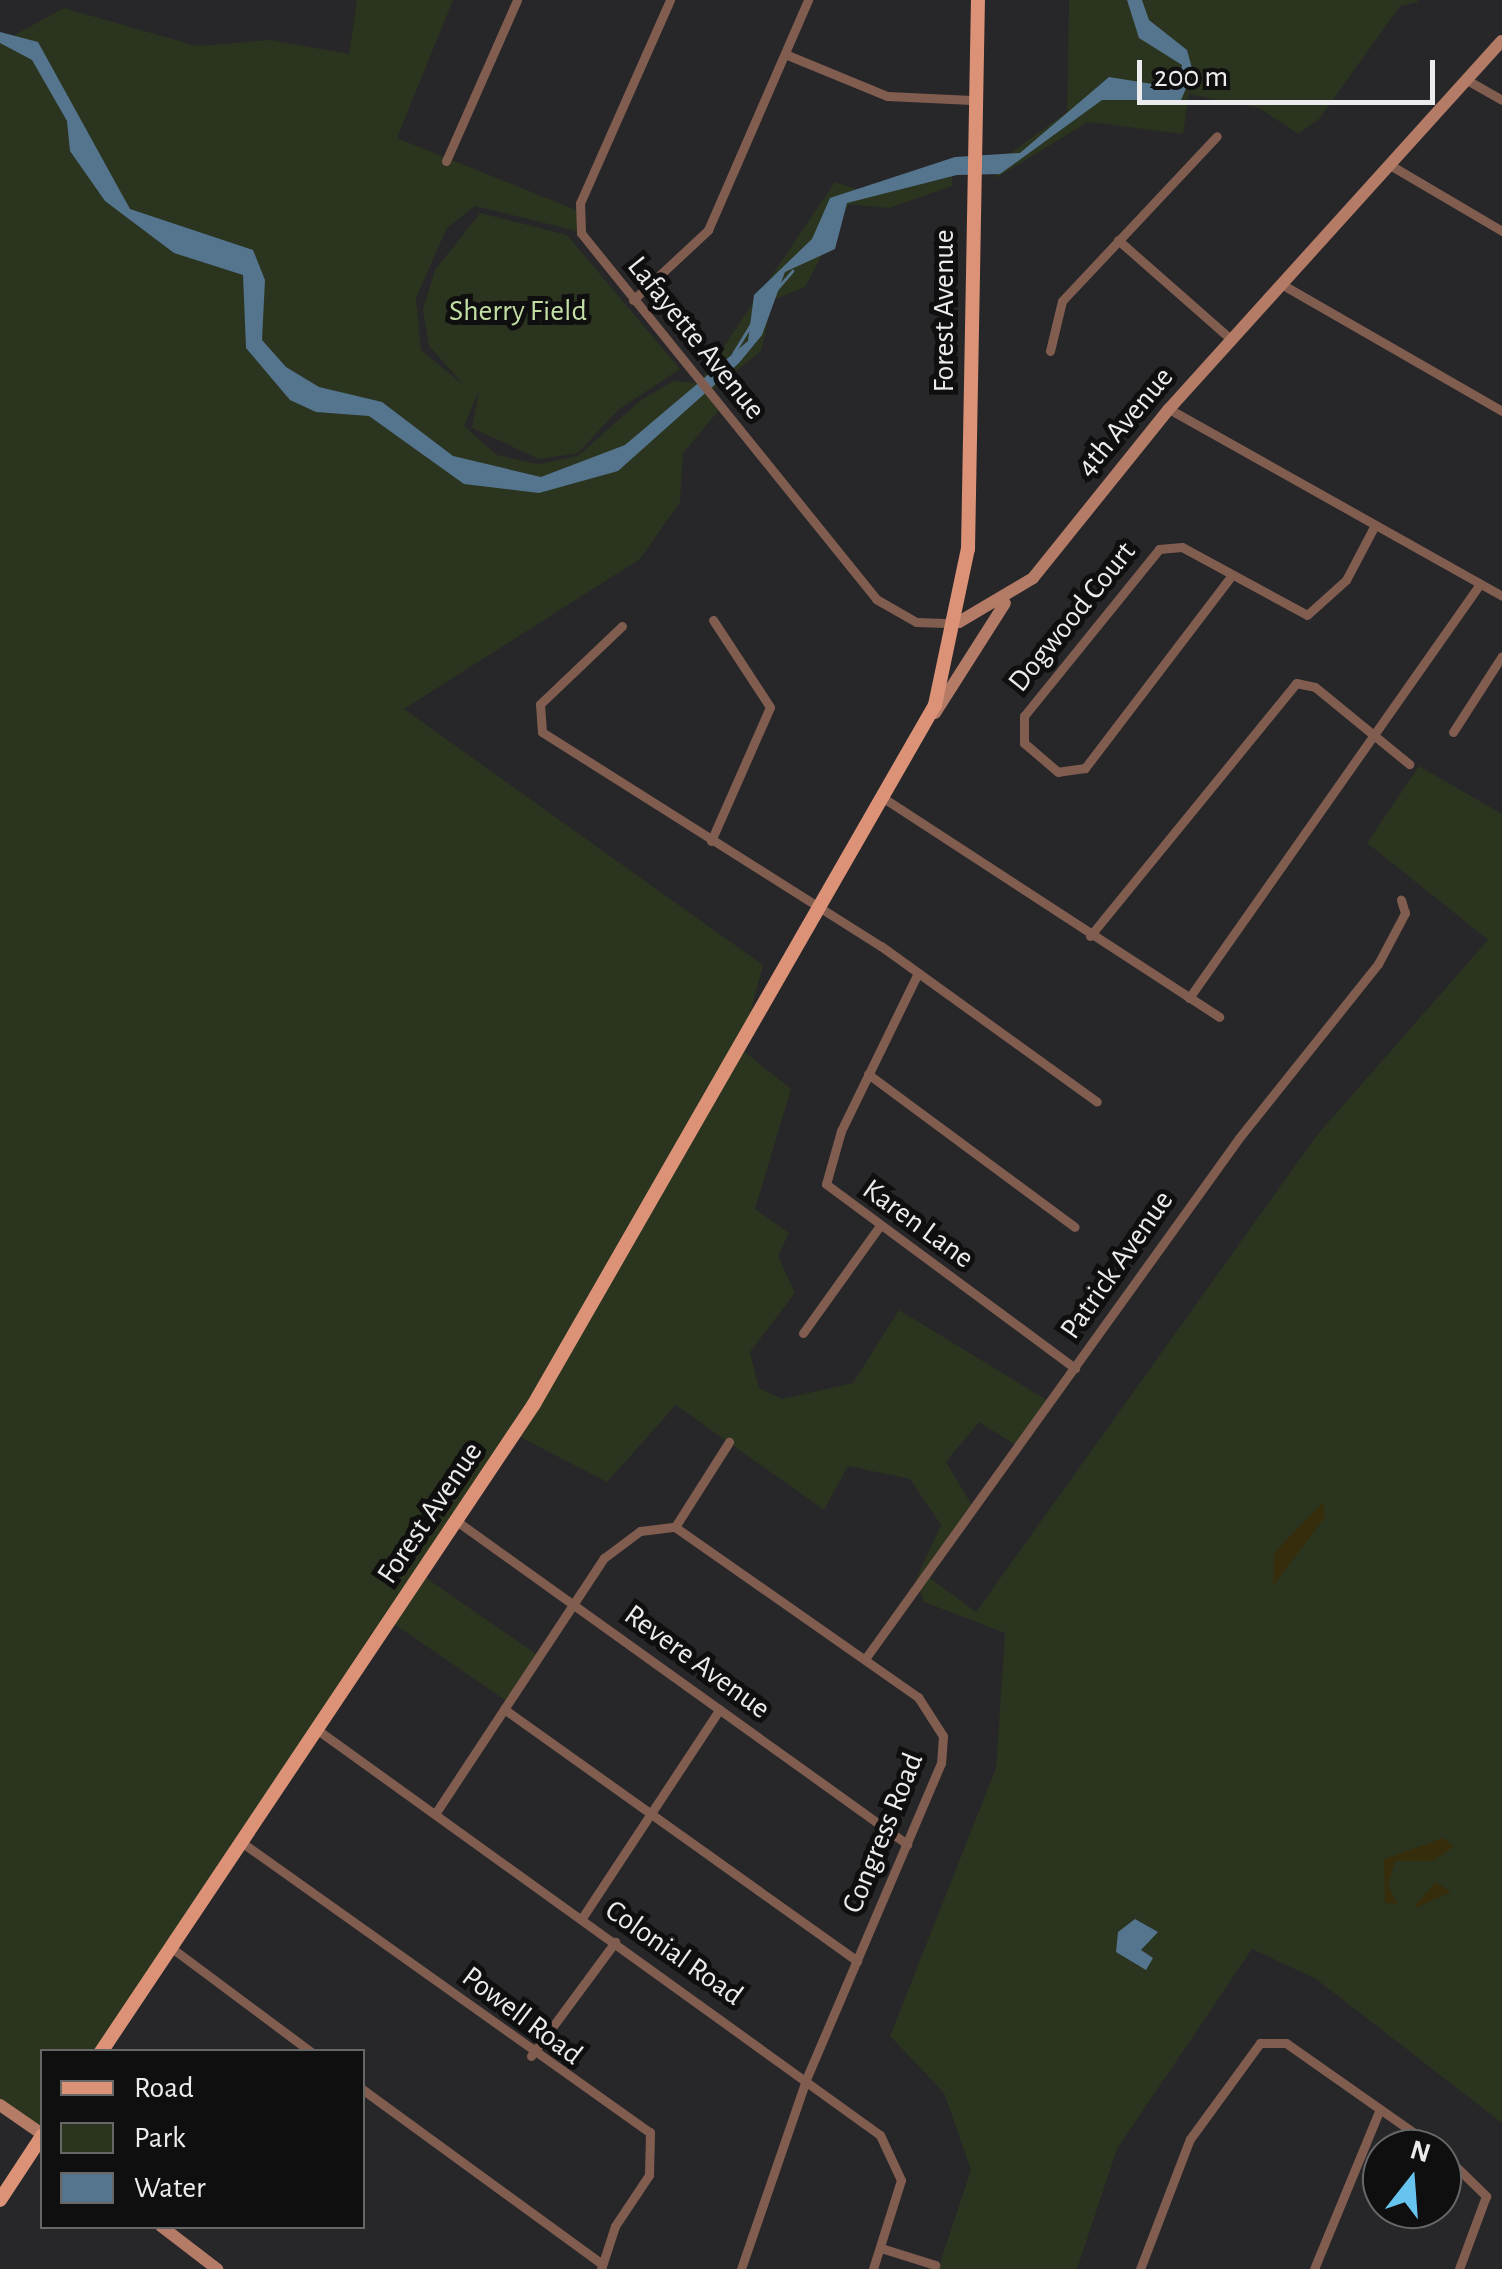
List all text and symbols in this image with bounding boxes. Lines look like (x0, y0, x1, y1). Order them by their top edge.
scale bar (1142, 40, 1440, 102)
text: 200 m (1154, 62, 1228, 92)
street label: Forest Avenue (926, 230, 962, 392)
street label: Lafayette Avenue (619, 249, 773, 427)
park label: Sherry Field (449, 293, 587, 329)
street label: 4th Avenue (1069, 360, 1181, 484)
street label: Dogwood Court (1001, 535, 1143, 699)
street label: Karen Lane (855, 1172, 981, 1276)
street label: Patrick Avenue (1053, 1184, 1181, 1346)
street label: Forest Avenue (370, 1435, 490, 1591)
street label: Revere Avenue (617, 1597, 777, 1727)
street label: Congress Road (835, 1748, 931, 1918)
street label: Colonial Road (598, 1892, 750, 2014)
street label: Powell Road (455, 1959, 589, 2073)
legend (40, 2049, 365, 2229)
text: Road (134, 2073, 194, 2103)
text: Park (134, 2123, 186, 2153)
north arrow (1362, 2129, 1462, 2229)
text: N (1407, 2136, 1434, 2168)
text: Water (134, 2173, 206, 2203)

